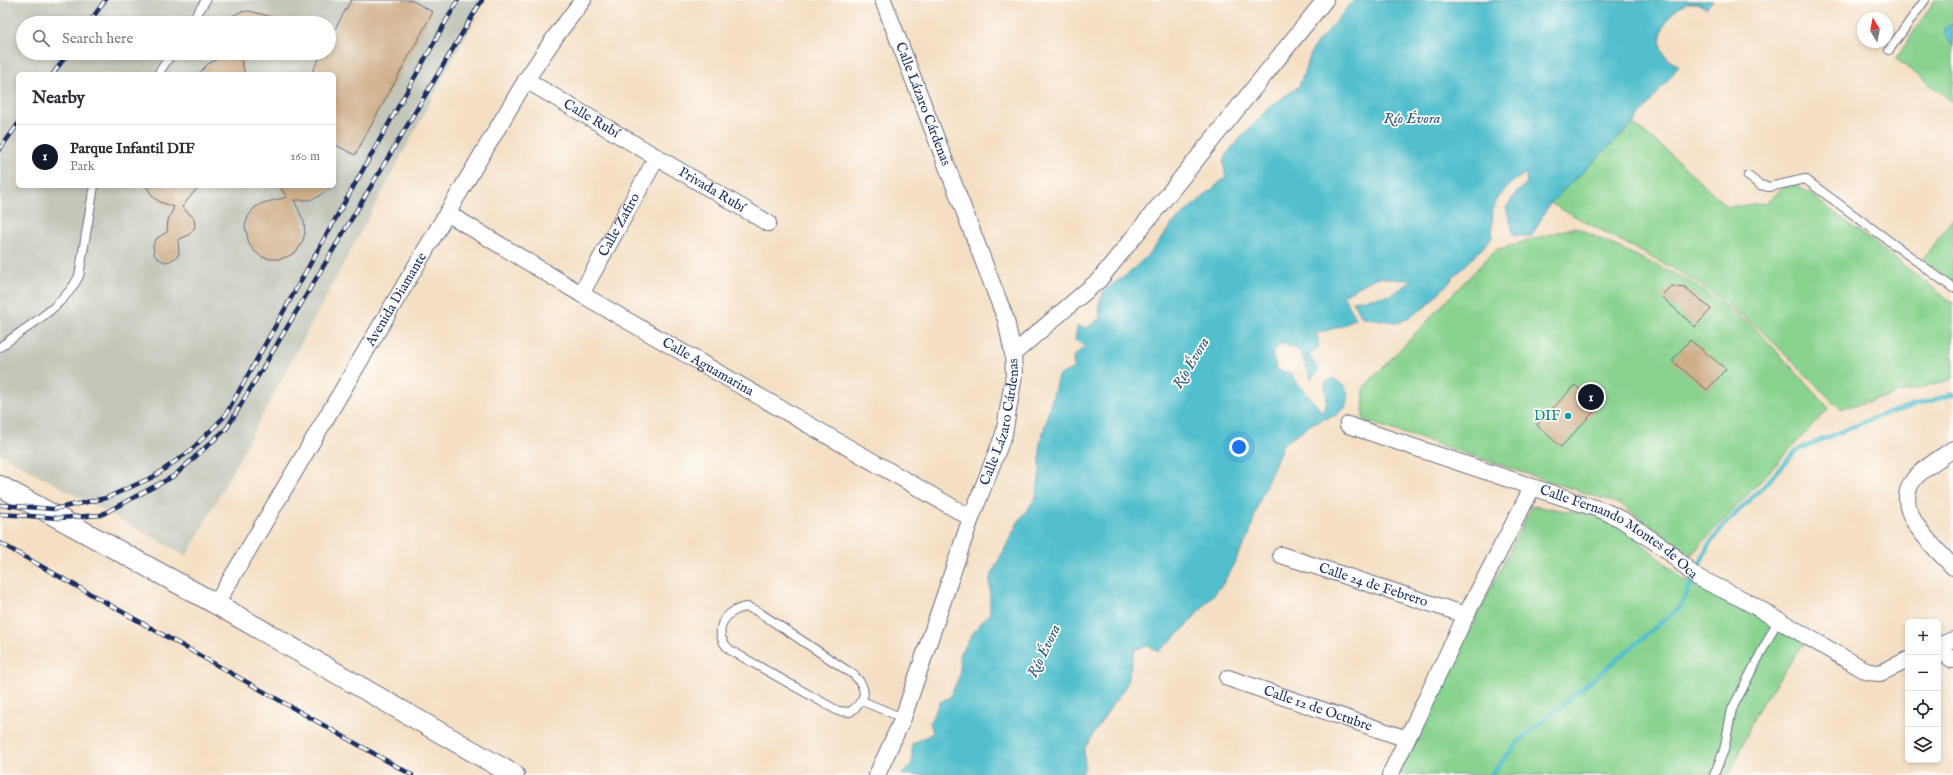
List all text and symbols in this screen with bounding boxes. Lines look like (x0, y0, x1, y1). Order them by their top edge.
north arrow (1857, 12, 1893, 48)
search box (16, 16, 336, 60)
icon: search (30, 27, 52, 49)
text: Search here (62, 29, 133, 48)
street label: Calle Lázaro Cárdenas (891, 40, 955, 168)
text: Nearby (32, 88, 85, 109)
street label: Calle Rubí (560, 95, 624, 143)
water label: Río Évora (1384, 109, 1441, 128)
text: Parque Infantil DIF (70, 139, 195, 158)
text: 1 (43, 148, 47, 165)
text: 160 m (290, 148, 320, 165)
text: Park (70, 158, 95, 175)
street label: Privada Rubí (675, 163, 750, 217)
street label: Calle Zafiro (594, 190, 644, 260)
street label: Avenida Diamante (361, 249, 431, 350)
street label: Calle Aguamarina (659, 333, 758, 401)
water label: Río Évora (1168, 333, 1214, 392)
street label: Calle Lázaro Cárdenas (976, 358, 1023, 488)
pin: 1 (1578, 382, 1604, 412)
place label: DIF (1534, 407, 1560, 425)
marker: DIF (1563, 411, 1573, 421)
your location (1229, 437, 1249, 457)
street label: Calle Fernando Montes de Oca (1537, 481, 1702, 584)
street label: Calle 24 de Febrero (1316, 559, 1431, 611)
map controls (1905, 619, 1941, 763)
button: + (1905, 619, 1941, 655)
water label: Río Évora (1023, 621, 1065, 681)
button: − (1905, 655, 1941, 691)
street label: Calle 12 de Octubre (1261, 682, 1375, 736)
button: locate (1905, 691, 1941, 727)
button: layers (1905, 727, 1941, 763)

